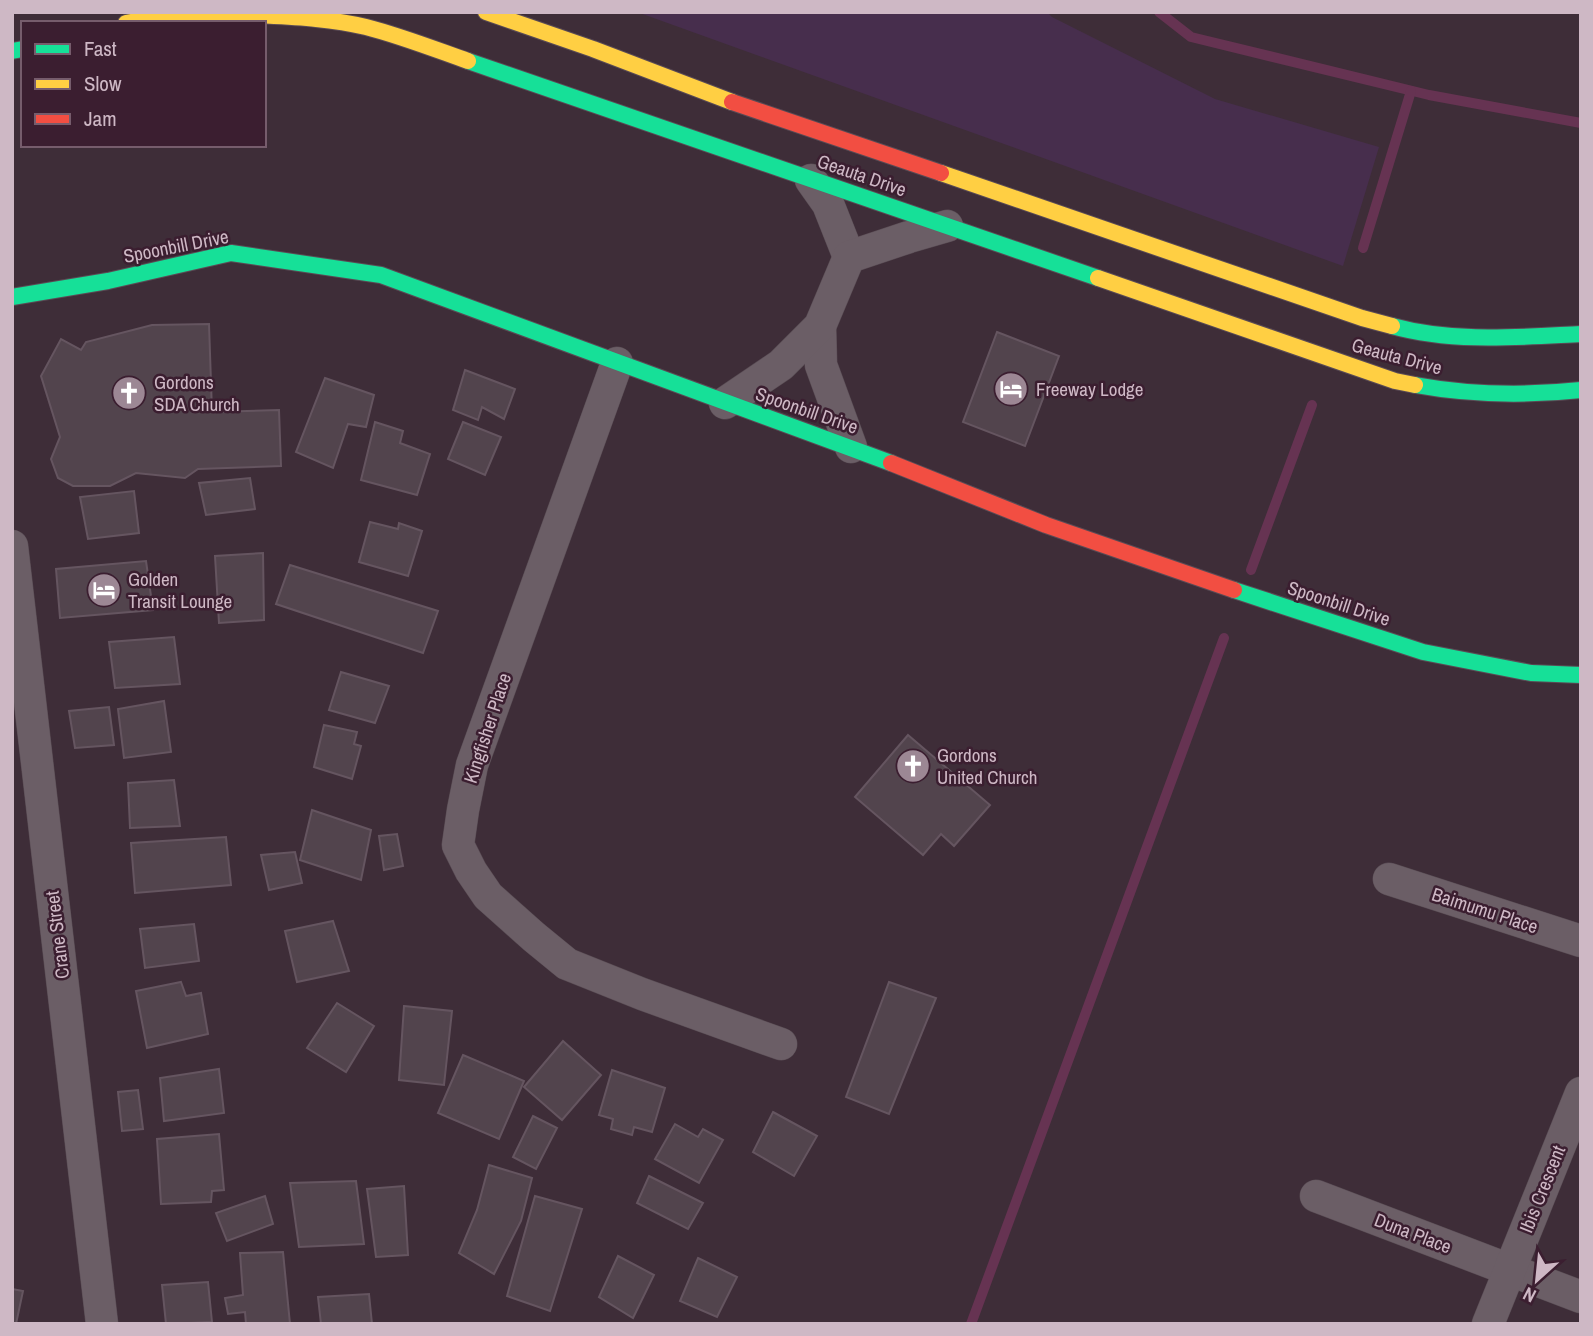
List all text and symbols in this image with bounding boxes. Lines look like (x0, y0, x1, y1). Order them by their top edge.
legend (21, 21, 266, 147)
text: Fast (84, 34, 117, 63)
text: Slow (84, 69, 122, 98)
text: Jam (84, 104, 117, 133)
street label: Geauta Drive (814, 148, 910, 202)
street label: Spoonbill Drive (121, 223, 231, 269)
street label: Geauta Drive (1349, 331, 1445, 381)
place label: Gordons SDA Church (154, 369, 240, 417)
hotel icon: Freeway Lodge (992, 370, 1030, 408)
church icon: Gordons SDA Church (110, 374, 148, 412)
place label: Freeway Lodge (1036, 376, 1143, 402)
street label: Spoonbill Drive (752, 380, 862, 440)
place label: Golden Transit Lounge (128, 566, 232, 614)
hotel icon: Golden Transit Lounge (85, 571, 123, 609)
street label: Spoonbill Drive (1284, 574, 1394, 632)
street label: Kingfisher Place (457, 670, 517, 786)
place label: Gordons United Church (937, 742, 1037, 790)
church icon: Gordons United Church (894, 747, 932, 785)
street label: Baimumu Place (1429, 881, 1541, 939)
street label: Crane Street (39, 889, 75, 980)
street label: Ibis Crescent (1513, 1141, 1571, 1236)
street label: Duna Place (1371, 1206, 1455, 1260)
north arrow (1502, 1245, 1572, 1315)
text: N (1518, 1281, 1540, 1309)

